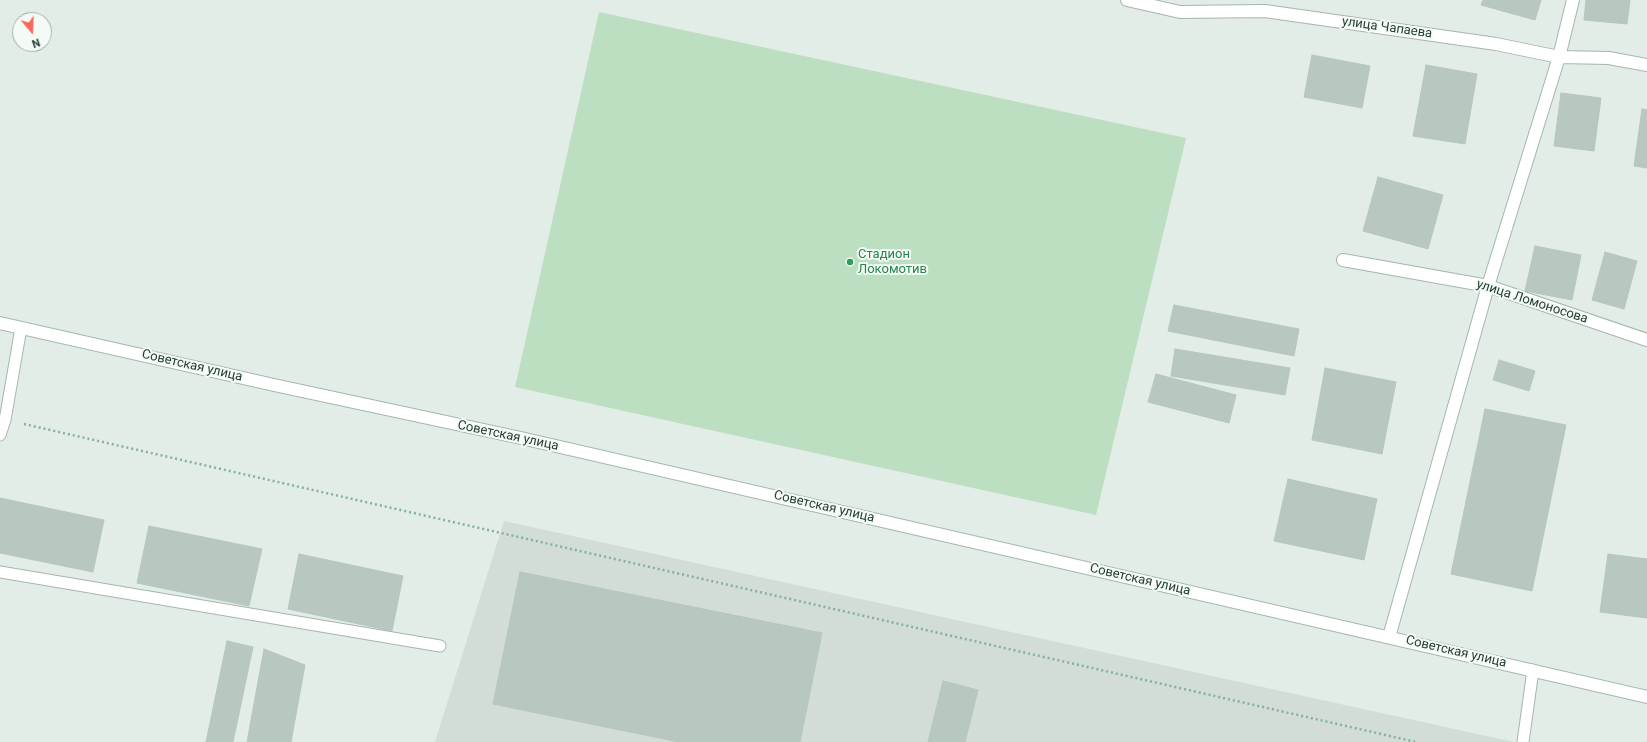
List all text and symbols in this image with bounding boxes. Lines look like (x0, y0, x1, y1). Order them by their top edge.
north arrow (12, 12, 52, 52)
street label: улица Чапаева (1341, 14, 1433, 42)
text: N (30, 35, 42, 50)
place label: Стадион Локомотив (858, 247, 927, 278)
marker: Стадион Локомотив (845, 257, 855, 267)
street label: улица Ломоносова (1474, 277, 1590, 327)
street label: Советская улица (140, 347, 244, 385)
street label: Советская улица (456, 418, 560, 454)
street label: Советская улица (772, 488, 876, 526)
street label: Советская улица (1088, 561, 1192, 599)
street label: Советская улица (1404, 633, 1508, 671)

